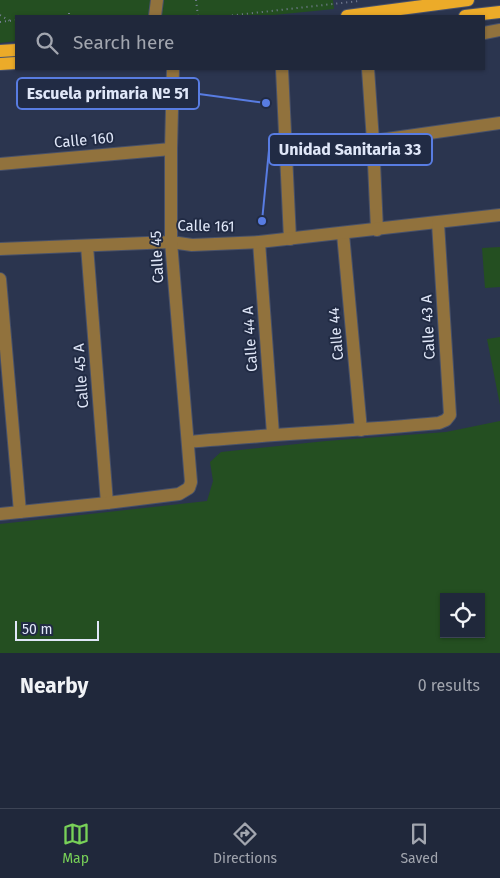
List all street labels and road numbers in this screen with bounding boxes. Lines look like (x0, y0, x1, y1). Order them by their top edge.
street label: Calle 160 (53, 128, 115, 152)
street label: Calle 161 (177, 217, 235, 235)
street label: Calle 45 (147, 230, 167, 284)
street label: Calle 43 A (417, 294, 439, 360)
street label: Calle 44 A (239, 305, 261, 372)
street label: Calle 44 (325, 307, 347, 361)
street label: Calle 45 A (70, 343, 92, 409)

